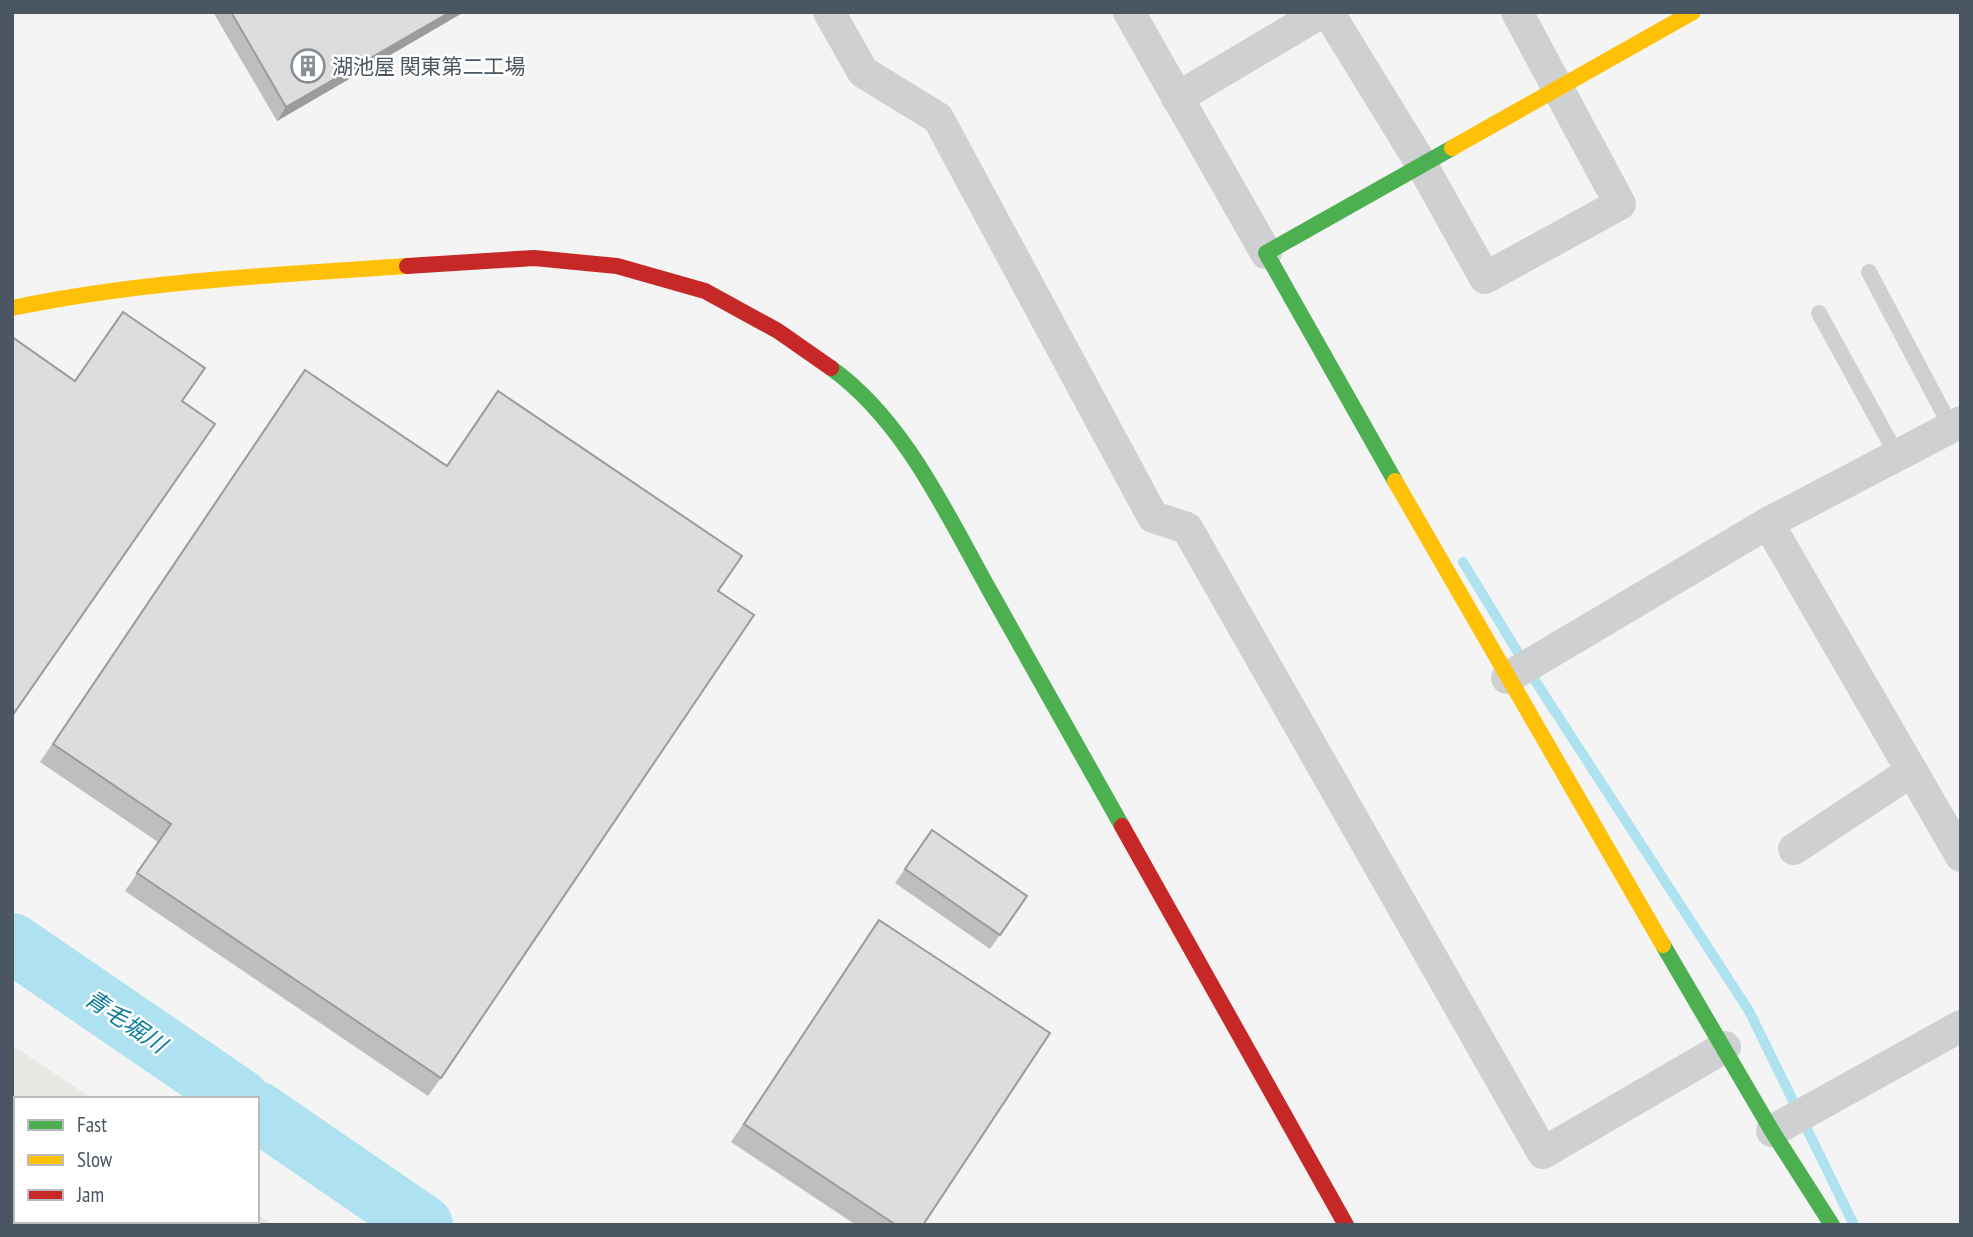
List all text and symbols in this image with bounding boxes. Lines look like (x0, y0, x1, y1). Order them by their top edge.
building icon: 湖池屋 関東第二工場 (289, 47, 327, 85)
place label: 湖池屋 関東第二工場 (332, 53, 525, 80)
water label: 青毛堀川 (80, 983, 175, 1060)
legend (14, 1097, 259, 1223)
text: Fast (77, 1111, 107, 1138)
text: Slow (77, 1146, 113, 1173)
text: Jam (76, 1181, 104, 1208)

